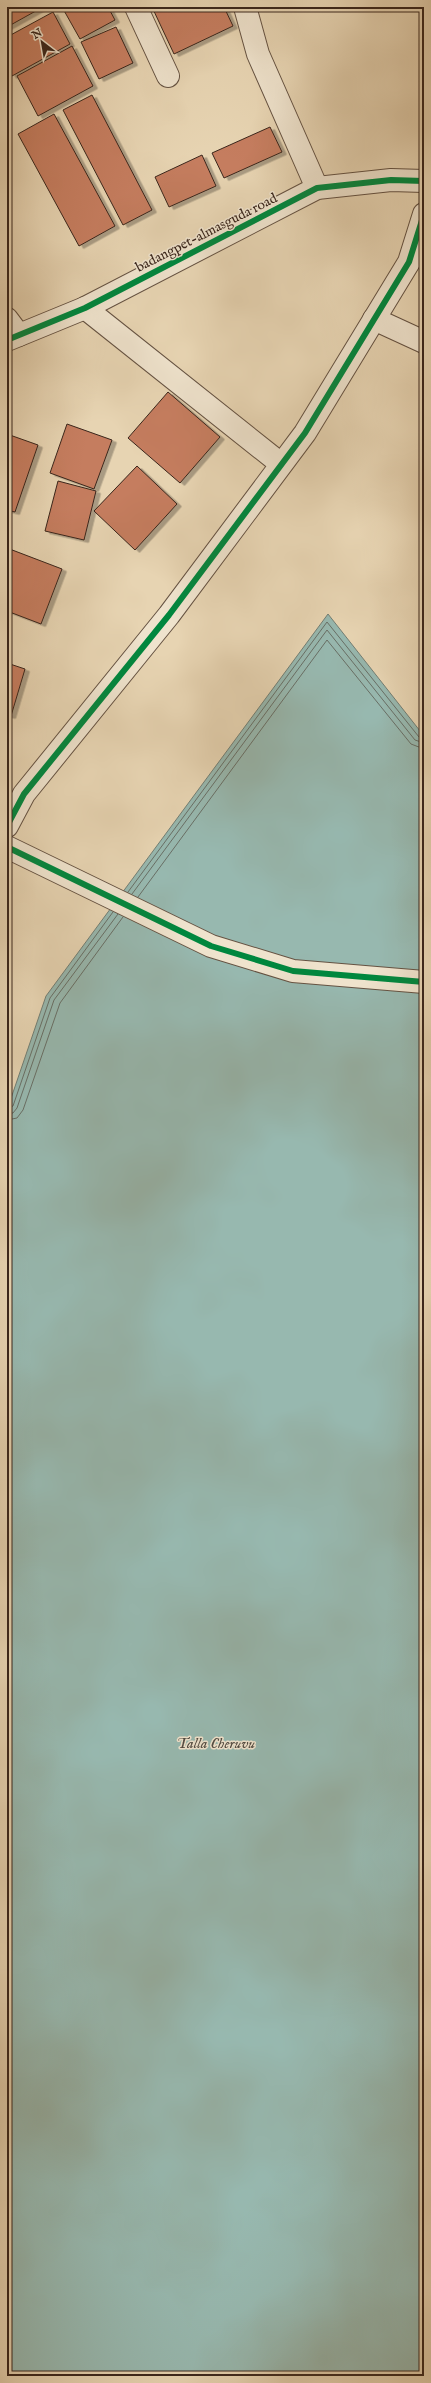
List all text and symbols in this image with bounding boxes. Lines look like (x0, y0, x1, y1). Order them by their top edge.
north arrow (22, 22, 62, 62)
text: N (29, 26, 45, 43)
street label: badangpet-almasguda road (133, 189, 281, 276)
water label: Talla Cheruvu (177, 1734, 255, 1753)

